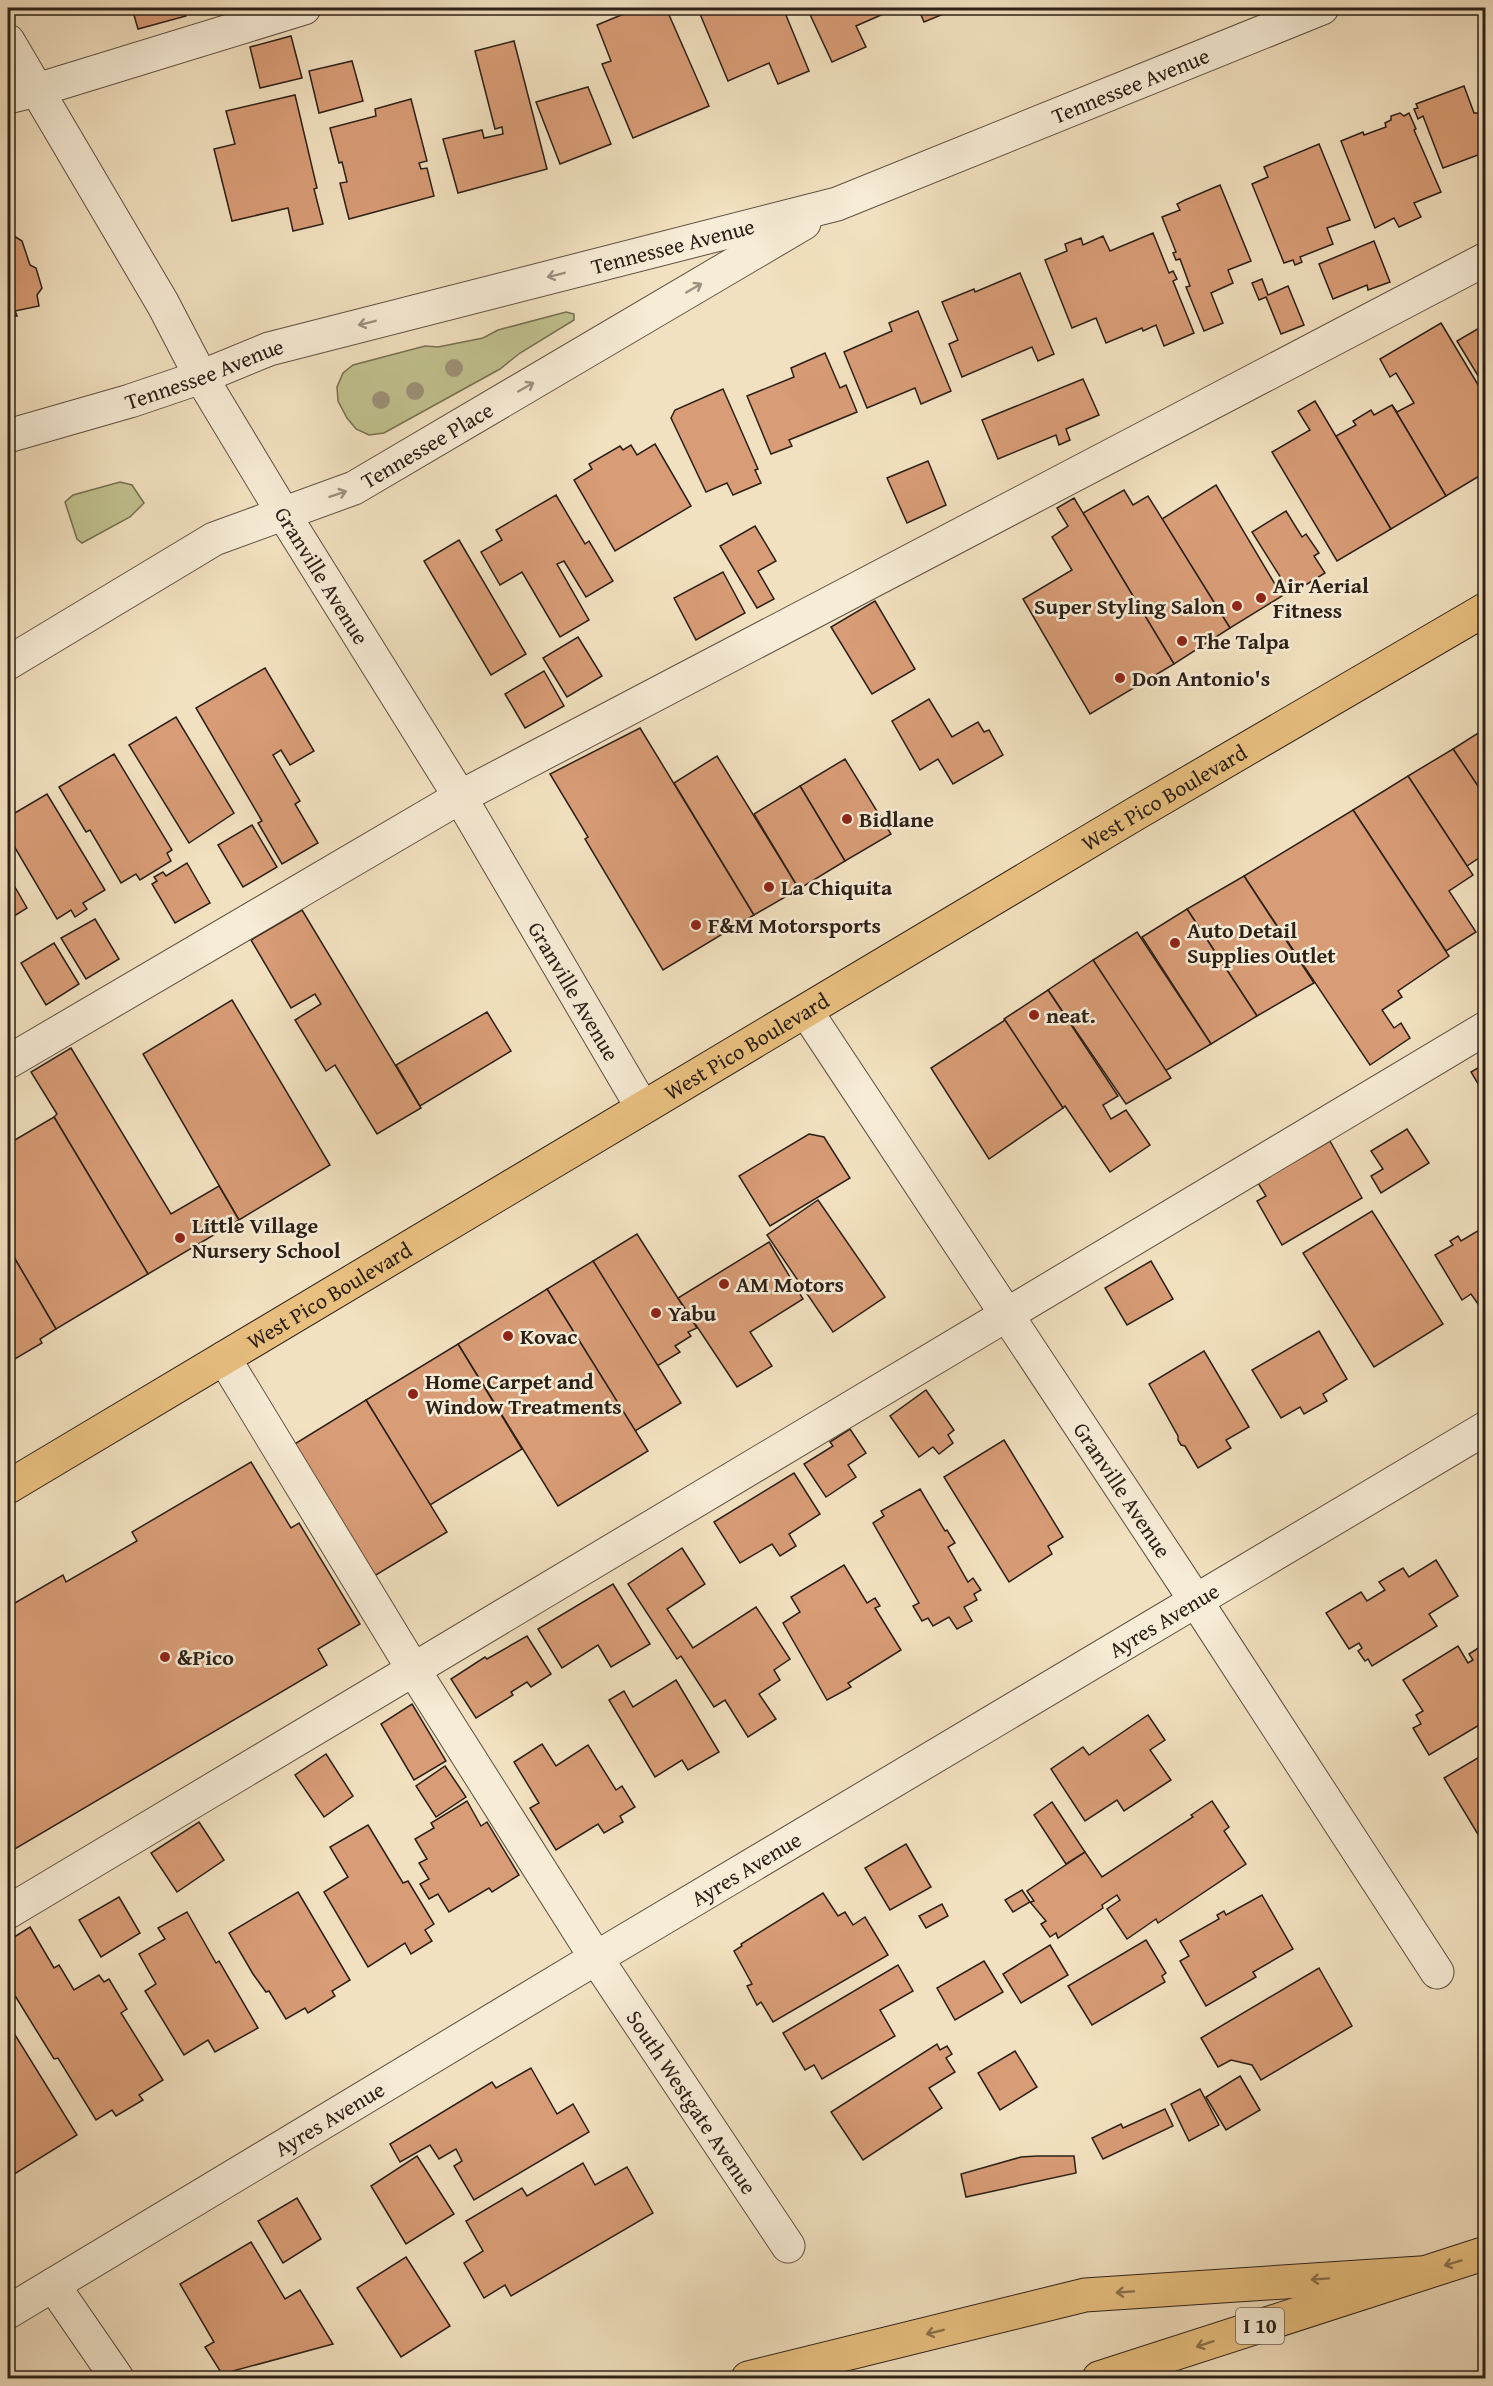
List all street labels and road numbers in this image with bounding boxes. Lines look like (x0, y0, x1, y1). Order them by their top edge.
street label: Tennessee Avenue (1047, 39, 1214, 132)
street label: Tennessee Avenue (588, 210, 758, 282)
street label: Tennessee Avenue (120, 330, 287, 418)
street label: Tennessee Place (355, 394, 499, 497)
street label: Granville Avenue (267, 500, 377, 651)
street label: West Pico Boulevard (1075, 736, 1253, 859)
street label: Granville Avenue (520, 915, 627, 1067)
street label: West Pico Boulevard (658, 984, 835, 1108)
street label: West Pico Boulevard (241, 1233, 418, 1357)
street label: Granville Avenue (1066, 1416, 1179, 1564)
street label: Ayres Avenue (1102, 1575, 1225, 1665)
street label: Ayres Avenue (685, 1823, 807, 1914)
street label: South Westgate Avenue (619, 2003, 765, 2200)
street label: Ayres Avenue (268, 2073, 390, 2164)
road number: I 10 (1236, 2308, 1284, 2344)

